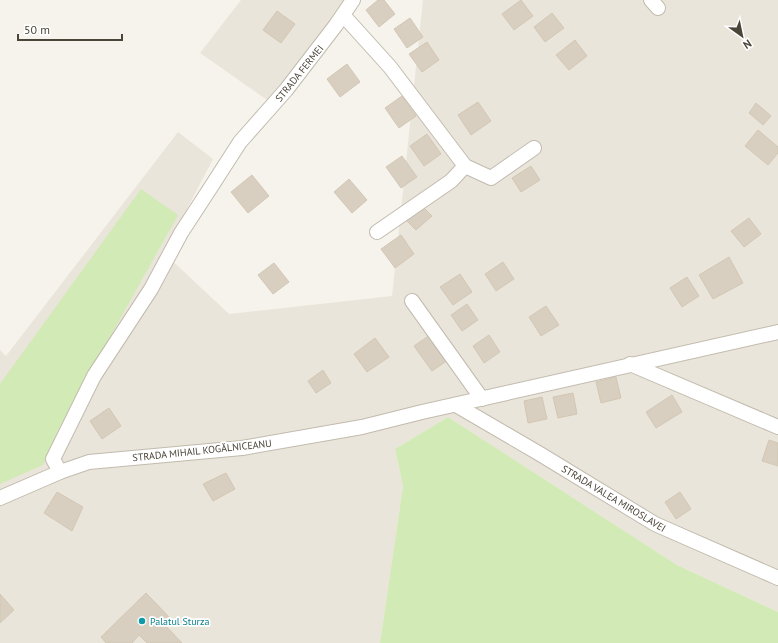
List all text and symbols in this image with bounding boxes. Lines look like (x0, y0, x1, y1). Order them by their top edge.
scale bar (18, 16, 122, 42)
north arrow (722, 16, 762, 56)
text: 50 m (24, 22, 50, 37)
text: N (741, 37, 754, 52)
street label: STRADA FERMEI (272, 42, 326, 104)
street label: STRADA MIHAIL KOGĂLNICEANU (132, 437, 272, 464)
street label: STRADA VALEA MIROSLAVEI (559, 462, 668, 535)
place label: Palatul Sturza (150, 615, 209, 628)
marker: Palatul Sturza (137, 616, 147, 626)

